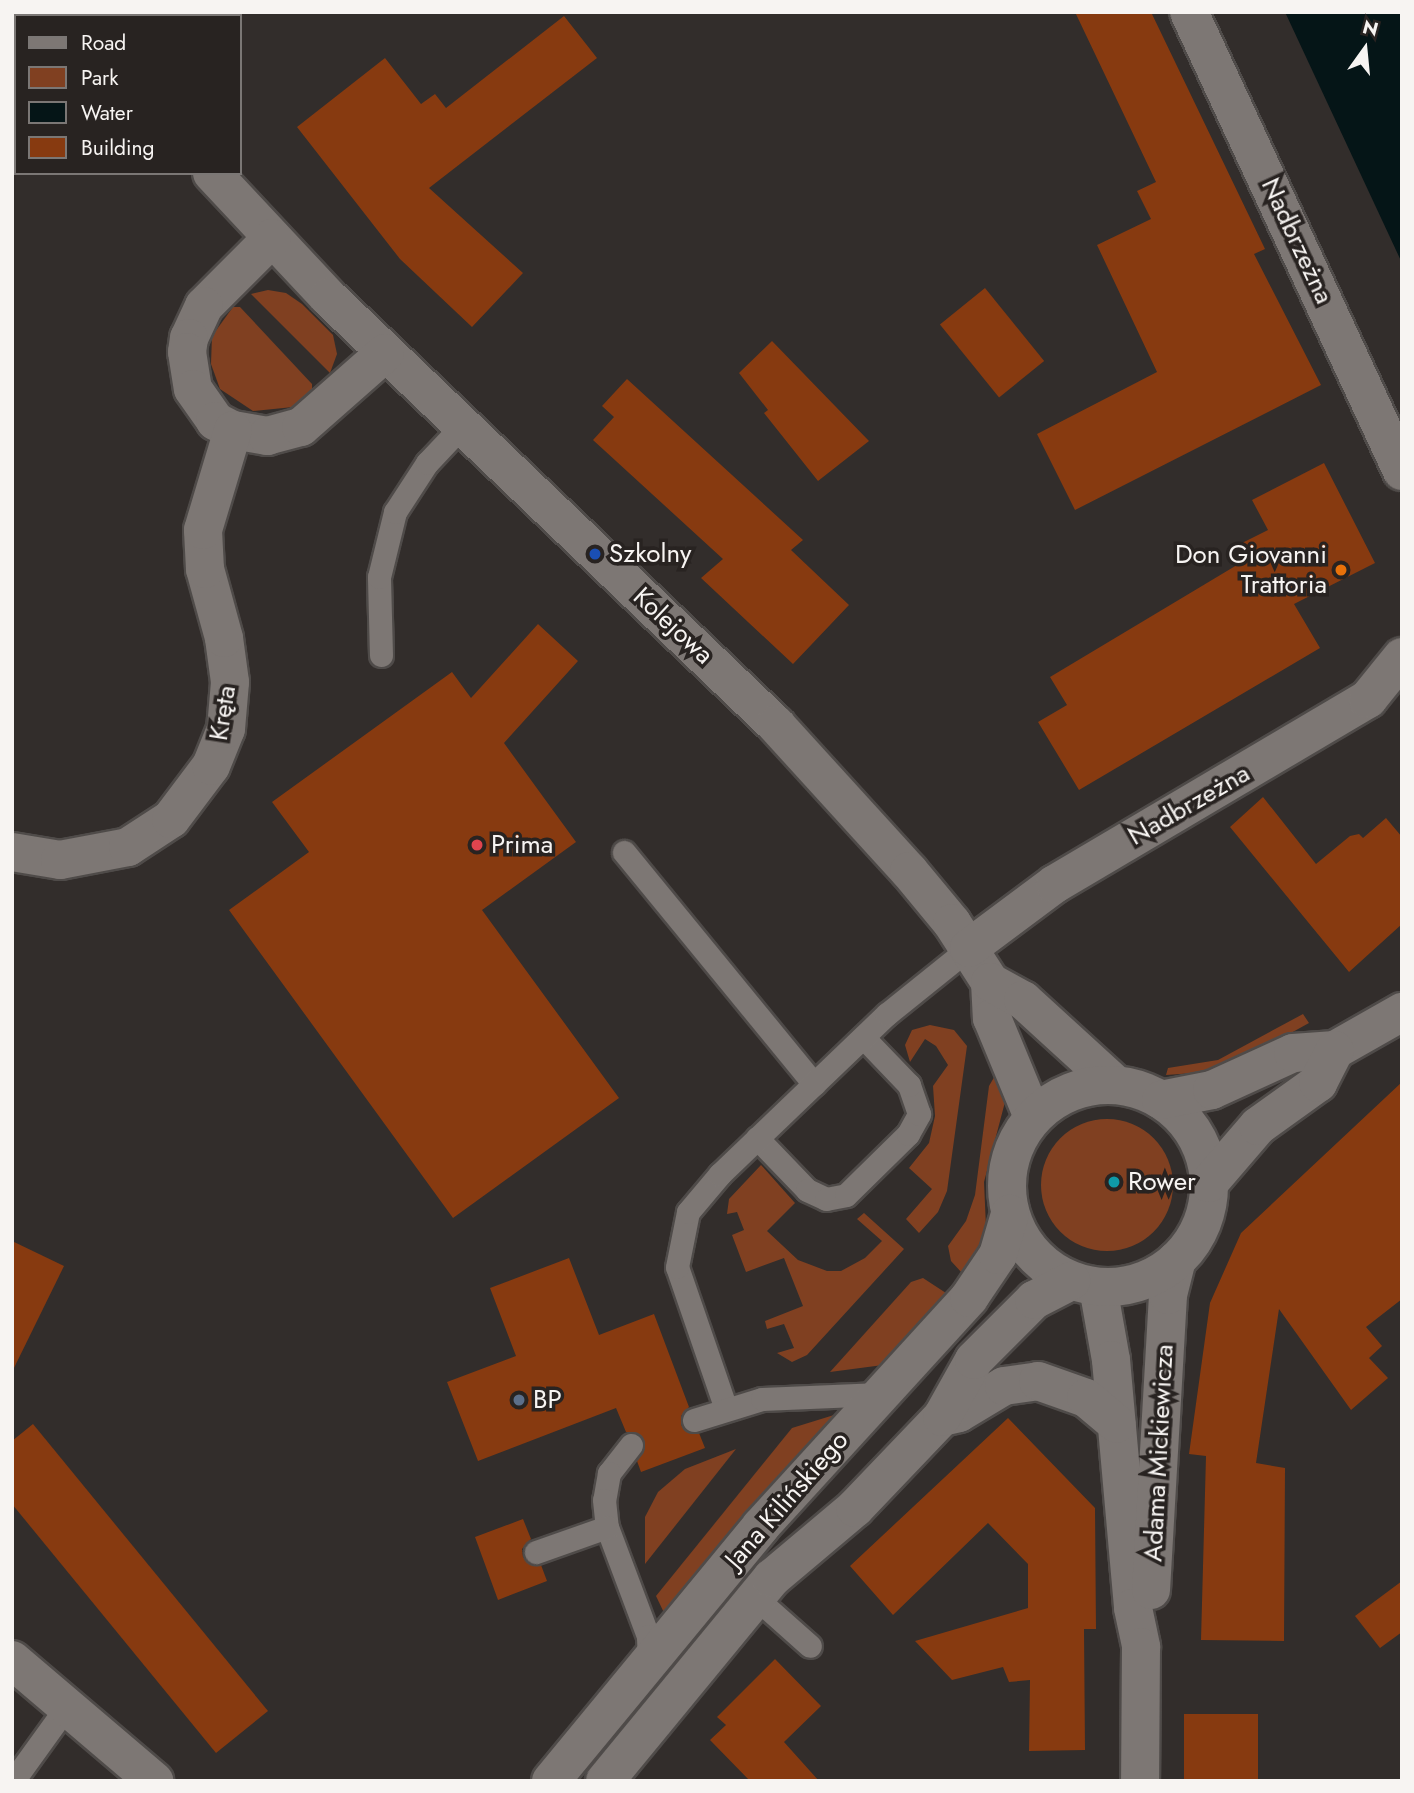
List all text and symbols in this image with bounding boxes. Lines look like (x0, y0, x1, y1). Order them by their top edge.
text: N (1360, 13, 1381, 43)
legend (14, 14, 242, 175)
north arrow (1330, 14, 1400, 84)
text: Road (81, 28, 126, 58)
text: Park (81, 63, 118, 93)
text: Water (81, 98, 133, 128)
text: Building (81, 133, 154, 163)
street label: Nadbrzeżna (1254, 173, 1340, 309)
place label: Szkolny (609, 538, 691, 570)
place label: Don Giovanni Trattoria (1175, 539, 1327, 600)
marker: Szkolny (587, 546, 603, 562)
marker: Don Giovanni Trattoria (1333, 562, 1349, 578)
street label: Kolejowa (627, 581, 719, 671)
street label: Kręta (203, 683, 243, 743)
street label: Nadbrzeżna (1123, 758, 1255, 852)
place label: Prima (491, 829, 553, 861)
marker: Prima (469, 837, 485, 853)
place label: Rower (1128, 1166, 1196, 1198)
marker: Rower (1106, 1174, 1122, 1190)
street label: Adama Mickiewicza (1138, 1343, 1180, 1563)
place label: BP (533, 1384, 562, 1416)
marker: BP (511, 1392, 527, 1408)
street label: Jana Kilińskiego (719, 1425, 855, 1575)

